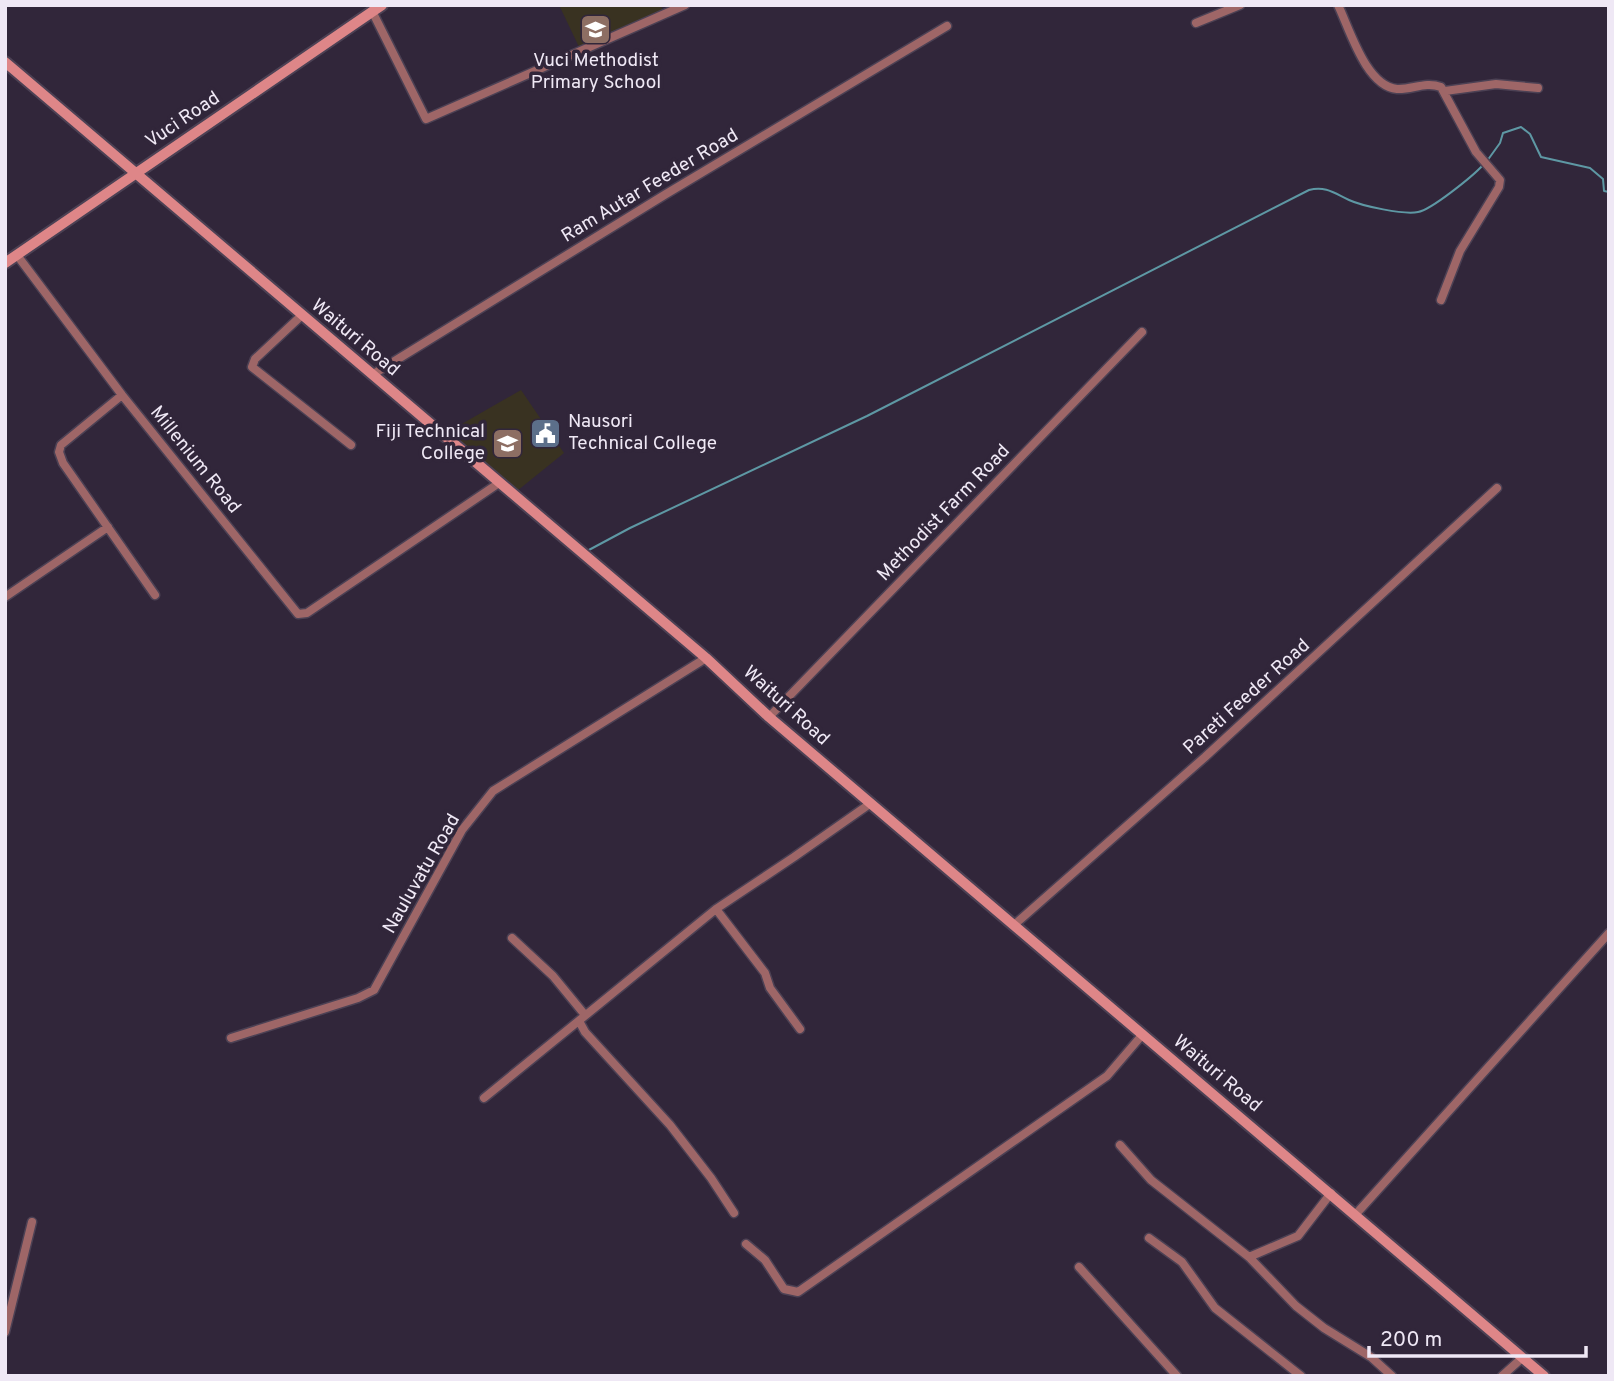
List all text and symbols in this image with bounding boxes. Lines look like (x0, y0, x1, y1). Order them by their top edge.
school or university icon: Vuci Methodist Primary School (579, 13, 613, 47)
place label: Vuci Methodist Primary School (531, 49, 661, 95)
street label: Vuci Road (141, 86, 225, 154)
street label: Ram Autar Feeder Road (557, 124, 743, 248)
street label: Waituri Road (306, 294, 404, 382)
street label: Millenium Road (144, 401, 246, 519)
place label: Nausori Technical College (568, 410, 717, 456)
public building icon: Nausori Technical College (528, 416, 562, 450)
place label: Fiji Technical College (375, 420, 485, 466)
school or university icon: Fiji Technical College (491, 426, 525, 460)
street label: Methodist Farm Road (872, 440, 1016, 586)
street label: Pareti Feeder Road (1179, 634, 1315, 760)
street label: Waituri Road (738, 661, 834, 751)
street label: Nauluvatu Road (378, 810, 466, 938)
street label: Waituri Road (1168, 1030, 1266, 1118)
scale bar (1369, 1314, 1586, 1358)
text: 200 m (1380, 1327, 1442, 1354)

